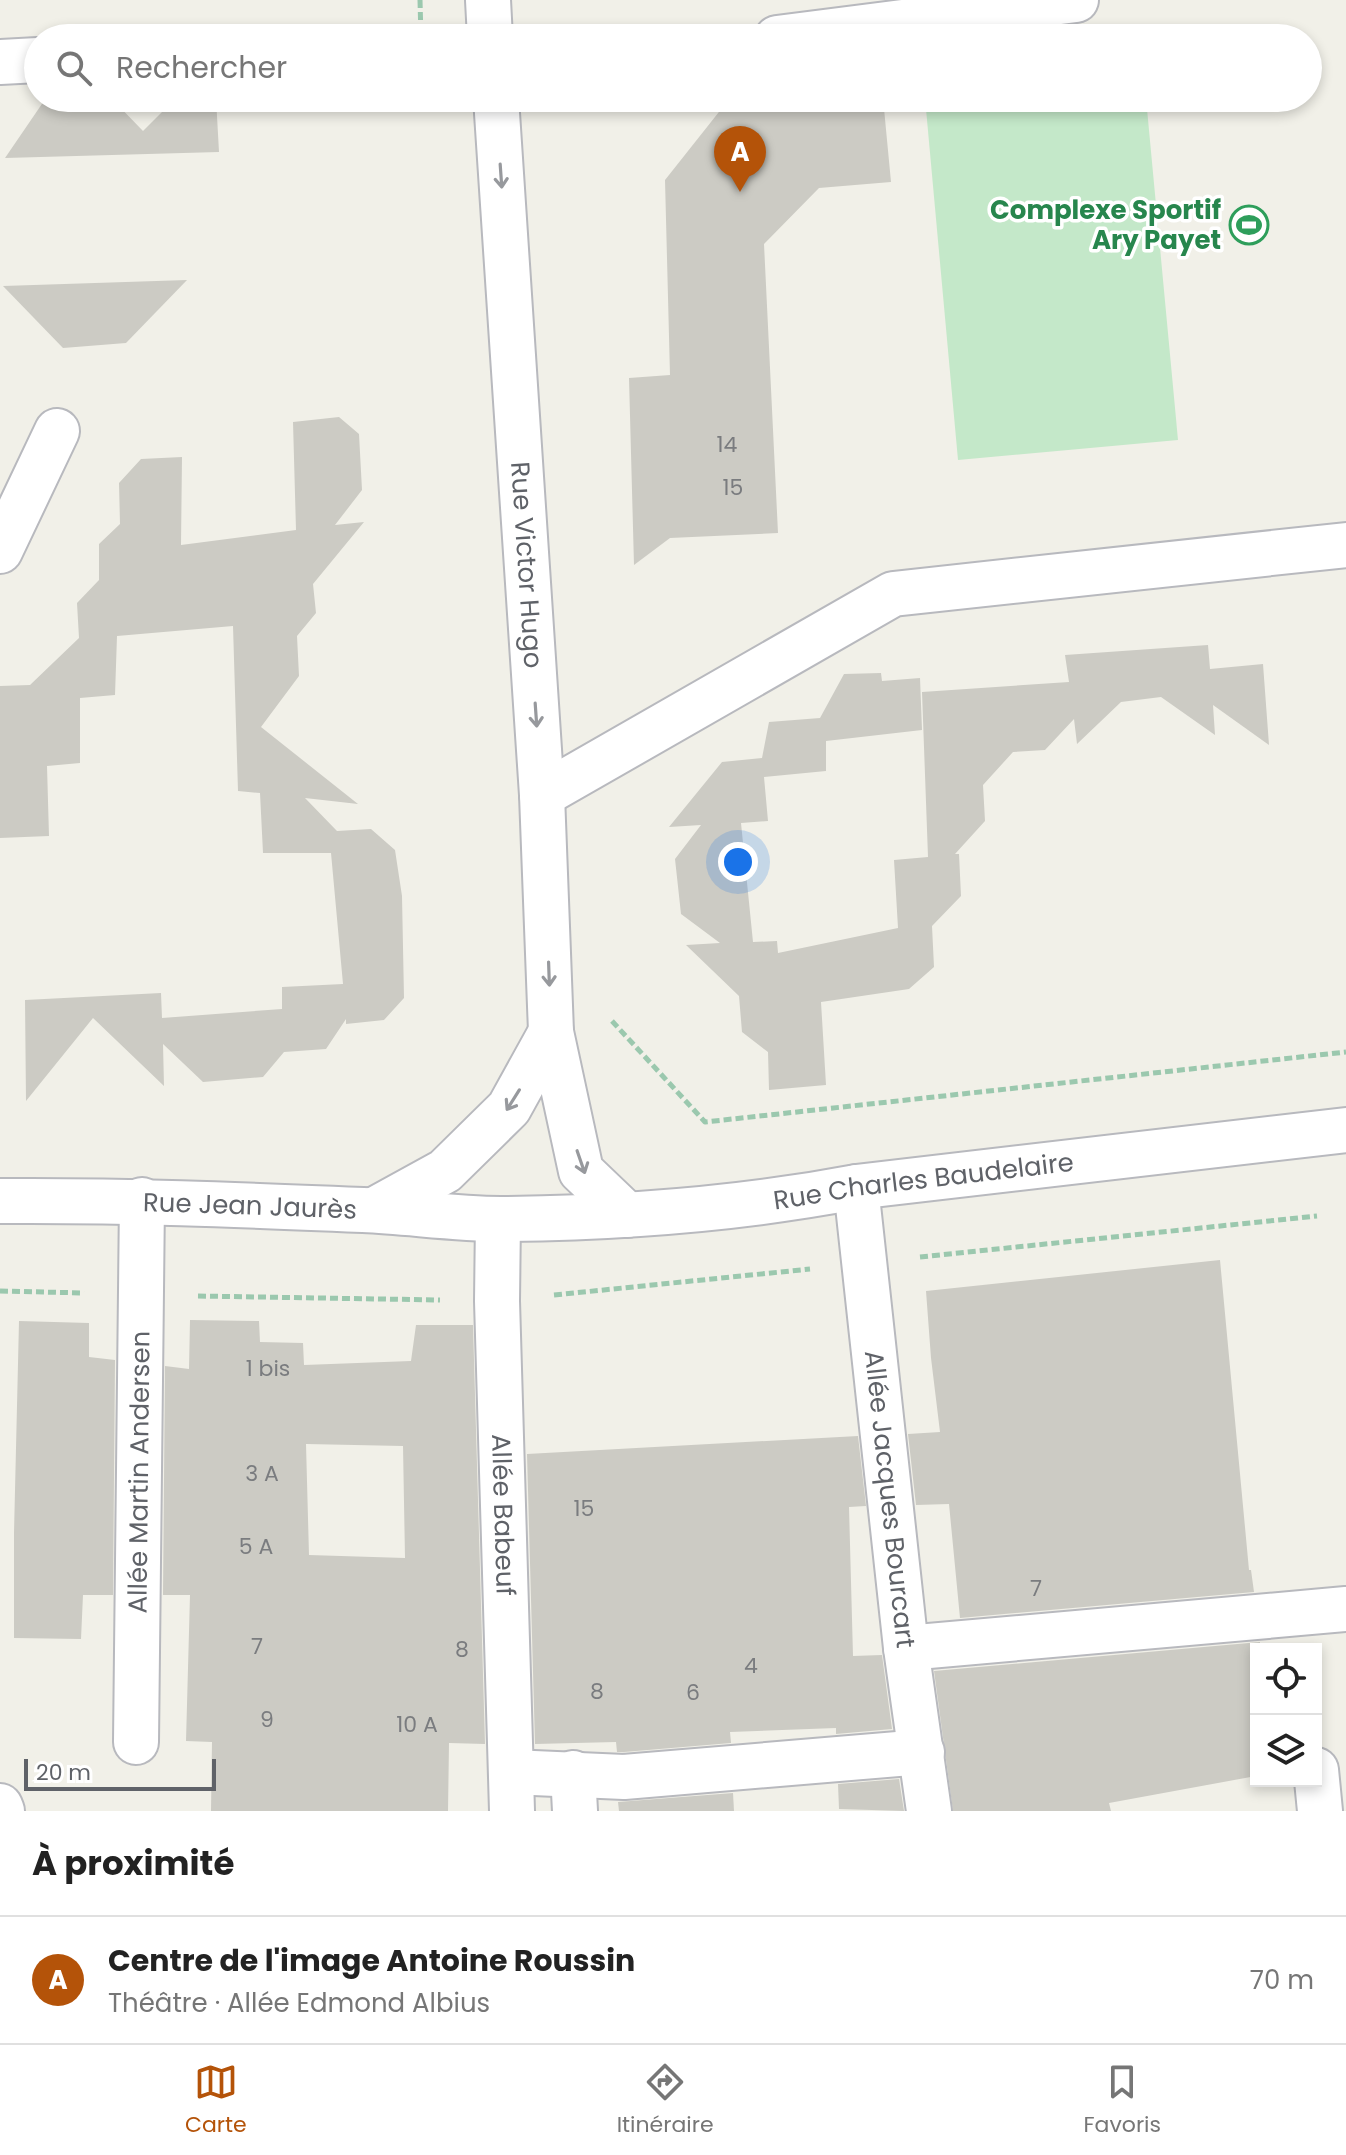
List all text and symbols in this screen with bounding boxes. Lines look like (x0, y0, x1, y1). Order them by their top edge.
search box (24, 24, 1322, 112)
icon: search (52, 46, 96, 90)
text: Rechercher (116, 46, 287, 89)
pin: A (714, 126, 766, 192)
one-way arrow (494, 162, 509, 189)
place label: Complexe Sportif Ary Payet (990, 192, 1221, 258)
sports icon: Complexe Sportif Ary Payet (1228, 204, 1270, 246)
house number: 14 (717, 429, 738, 460)
street label: Rue Victor Hugo (502, 461, 552, 669)
house number: 15 (723, 472, 743, 503)
one-way arrow (529, 701, 544, 728)
your location (718, 842, 758, 882)
one-way arrow (541, 960, 556, 987)
one-way arrow (504, 1088, 521, 1110)
street label: Rue Charles Baudelaire (771, 1144, 1076, 1218)
one-way arrow (574, 1149, 589, 1174)
street label: Rue Jean Jaurès (143, 1184, 358, 1228)
street label: Allée Martin Andersen (119, 1331, 159, 1614)
street label: Allée Jacques Bourcart (856, 1349, 924, 1650)
house number: 1 bis (246, 1353, 290, 1384)
street label: Allée Babeuf (483, 1433, 524, 1596)
house number: 3 A (245, 1458, 279, 1489)
house number: 15 (574, 1493, 594, 1524)
house number: 5 A (239, 1531, 273, 1562)
house number: 7 (1030, 1573, 1042, 1604)
house number: 7 (251, 1631, 263, 1662)
house number: 8 (455, 1634, 469, 1665)
map controls (1250, 1643, 1322, 1787)
button: locate (1250, 1643, 1322, 1715)
house number: 4 (744, 1650, 758, 1681)
house number: 8 (590, 1676, 604, 1707)
house number: 6 (686, 1677, 700, 1708)
house number: 9 (260, 1704, 274, 1735)
house number: 10 A (396, 1709, 438, 1740)
button: layers (1250, 1715, 1322, 1787)
scale bar (24, 1755, 216, 1791)
text: 20 m (36, 1757, 91, 1788)
text: À proximité (32, 1839, 234, 1887)
text: Centre de l'image Antoine Roussin (108, 1939, 635, 1982)
text: A (48, 1962, 68, 1998)
text: 70 m (1250, 1962, 1314, 1998)
text: Théâtre · Allée Edmond Albius (108, 1985, 490, 2021)
tab: Carte (185, 2060, 247, 2141)
tab: Itinéraire (617, 2060, 714, 2141)
tab: Favoris (1084, 2060, 1161, 2141)

